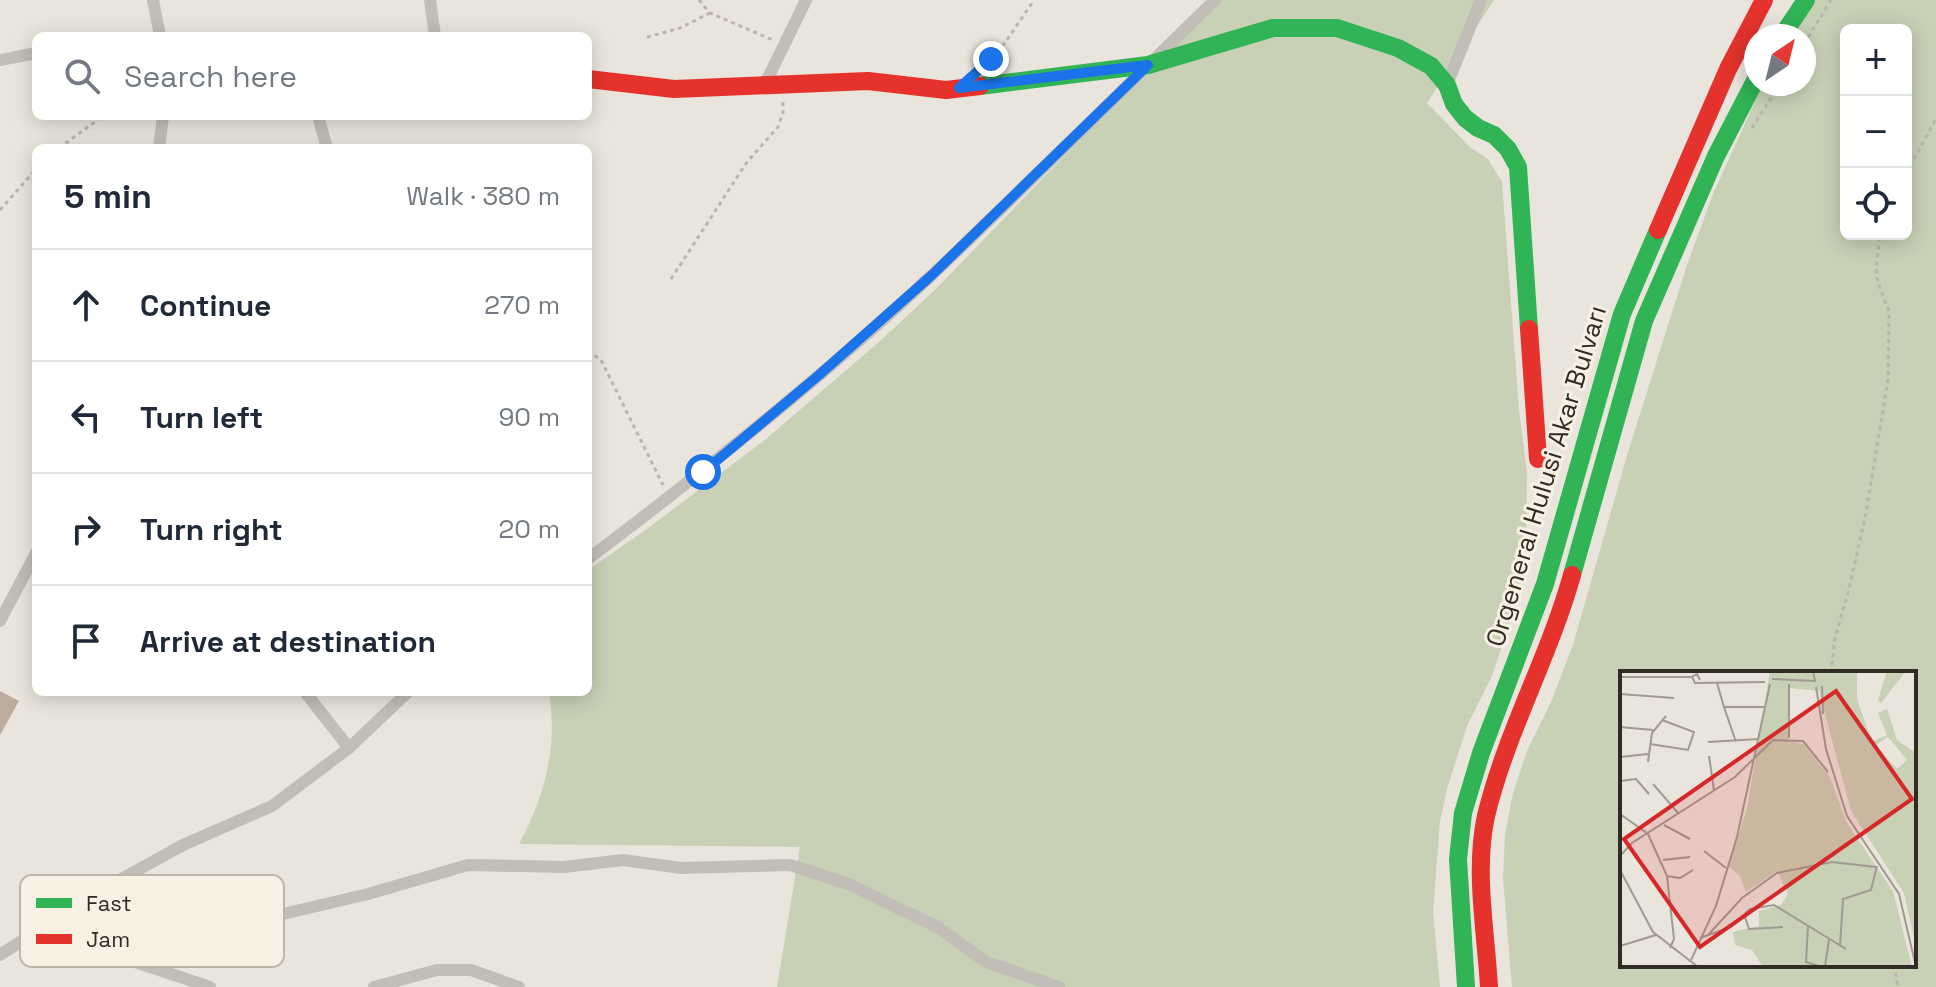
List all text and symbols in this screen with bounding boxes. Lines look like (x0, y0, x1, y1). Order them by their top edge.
north arrow (1744, 24, 1816, 96)
map controls (1840, 24, 1912, 240)
button: + (1840, 24, 1912, 96)
search box (32, 32, 592, 120)
route end (973, 41, 1009, 77)
icon: search (60, 54, 104, 98)
text: Search here (124, 57, 297, 96)
button: − (1840, 96, 1912, 168)
button: locate (1840, 168, 1912, 240)
text: 5 min (64, 175, 152, 218)
text: Walk · 380 m (406, 179, 560, 213)
icon: ahead (64, 283, 108, 327)
text: Continue (140, 286, 271, 325)
text: 270 m (484, 288, 560, 322)
street label: Orgeneral Hulusi Akar Bulvarı (1478, 301, 1614, 651)
icon: left (64, 395, 108, 439)
text: Turn left (140, 398, 263, 437)
text: 90 m (498, 400, 560, 434)
route start (685, 454, 721, 490)
icon: right (64, 507, 108, 551)
text: Turn right (140, 510, 283, 549)
text: 20 m (499, 512, 560, 546)
icon: arrive (64, 619, 108, 663)
text: Arrive at destination (140, 622, 436, 661)
inset map (1620, 671, 1916, 967)
legend (20, 875, 284, 967)
text: Fast (86, 889, 132, 917)
text: Jam (86, 925, 130, 953)

